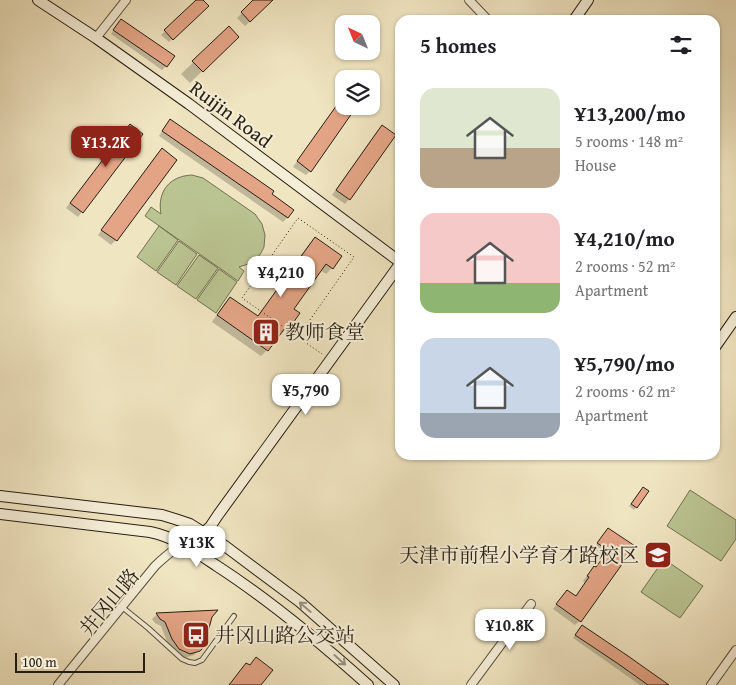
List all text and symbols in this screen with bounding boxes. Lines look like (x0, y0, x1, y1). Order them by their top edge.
north arrow (335, 15, 380, 60)
map controls (335, 15, 380, 115)
text: 5 homes (420, 30, 496, 61)
icon: filters (667, 31, 695, 59)
button: layers (335, 70, 380, 115)
street label: Ruijin Road (184, 73, 279, 154)
text: ¥13,200/mo (575, 98, 685, 129)
icon: home (460, 108, 520, 168)
pin: ¥13.2K (65, 126, 147, 168)
text: 5 rooms · 148 m² (575, 129, 683, 153)
text: ¥13.2K (82, 130, 130, 154)
text: House (575, 153, 616, 177)
text: ¥4,210/mo (575, 223, 675, 254)
icon: home (460, 233, 520, 293)
text: 2 rooms · 52 m² (575, 254, 675, 278)
pin: ¥4,210 (240, 256, 322, 298)
text: ¥4,210 (258, 260, 304, 284)
text: Apartment (575, 278, 648, 302)
building icon: 教师食堂 (251, 317, 281, 347)
place label: 教师食堂 (285, 317, 365, 346)
text: ¥5,790/mo (575, 348, 675, 379)
icon: home (460, 358, 520, 418)
pin: ¥5,790 (265, 374, 347, 416)
text: ¥5,790 (283, 378, 329, 402)
text: 2 rooms · 62 m² (575, 379, 675, 403)
text: Apartment (575, 403, 648, 427)
pin: ¥13K (167, 526, 227, 568)
text: ¥13K (180, 530, 214, 554)
place label: 天津市前程小学育才路校区 (399, 540, 639, 569)
school or university icon: 天津市前程小学育才路校区 (643, 540, 673, 570)
street label: 井冈山路 (72, 562, 145, 642)
one-way arrow (298, 601, 311, 612)
pin: ¥10.8K (469, 608, 551, 651)
text: ¥10.8K (486, 613, 534, 637)
bus stop icon: 井冈山路公交站 (181, 620, 211, 650)
place label: 井冈山路公交站 (215, 620, 355, 649)
scale bar (15, 650, 145, 673)
text: 100 m (22, 652, 57, 672)
one-way arrow (333, 654, 346, 666)

